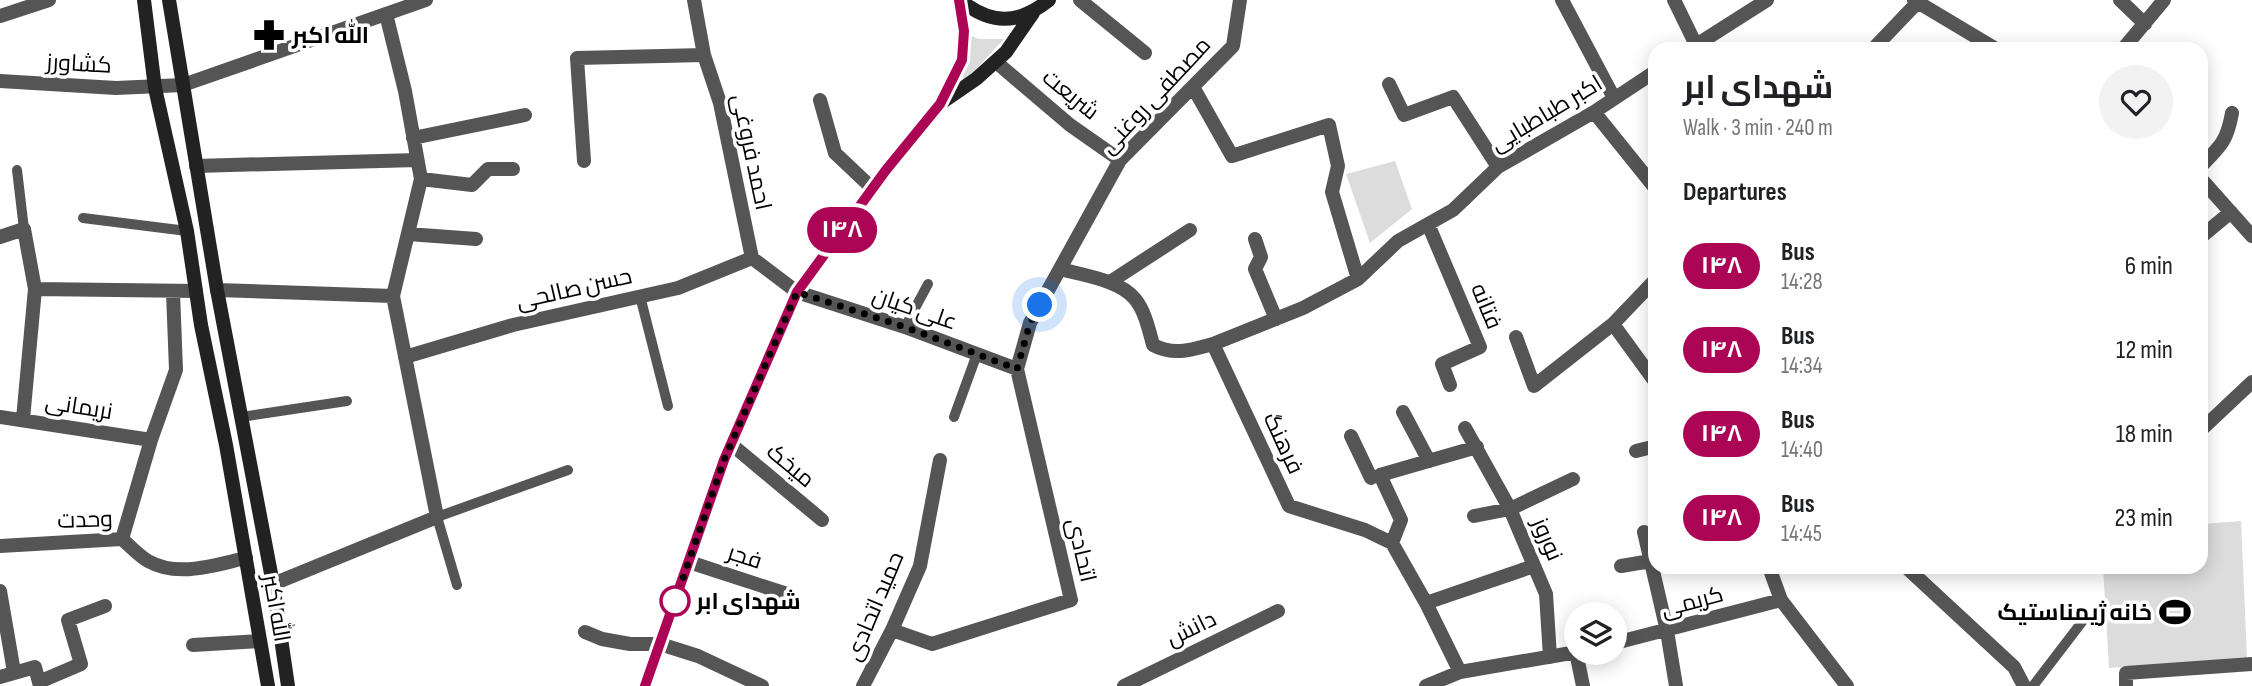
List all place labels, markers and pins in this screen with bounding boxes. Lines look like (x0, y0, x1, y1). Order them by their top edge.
pharmacy icon: الله اکبر (252, 18, 286, 52)
place label: الله اکبر (291, 19, 369, 50)
marker: شهدای ابر (660, 586, 690, 616)
place label: شهدای ابر (695, 588, 801, 616)
sports icon: خانه ژیمناستیک (2158, 595, 2192, 629)
place label: خانه ژیمناستیک (1998, 599, 2152, 627)

